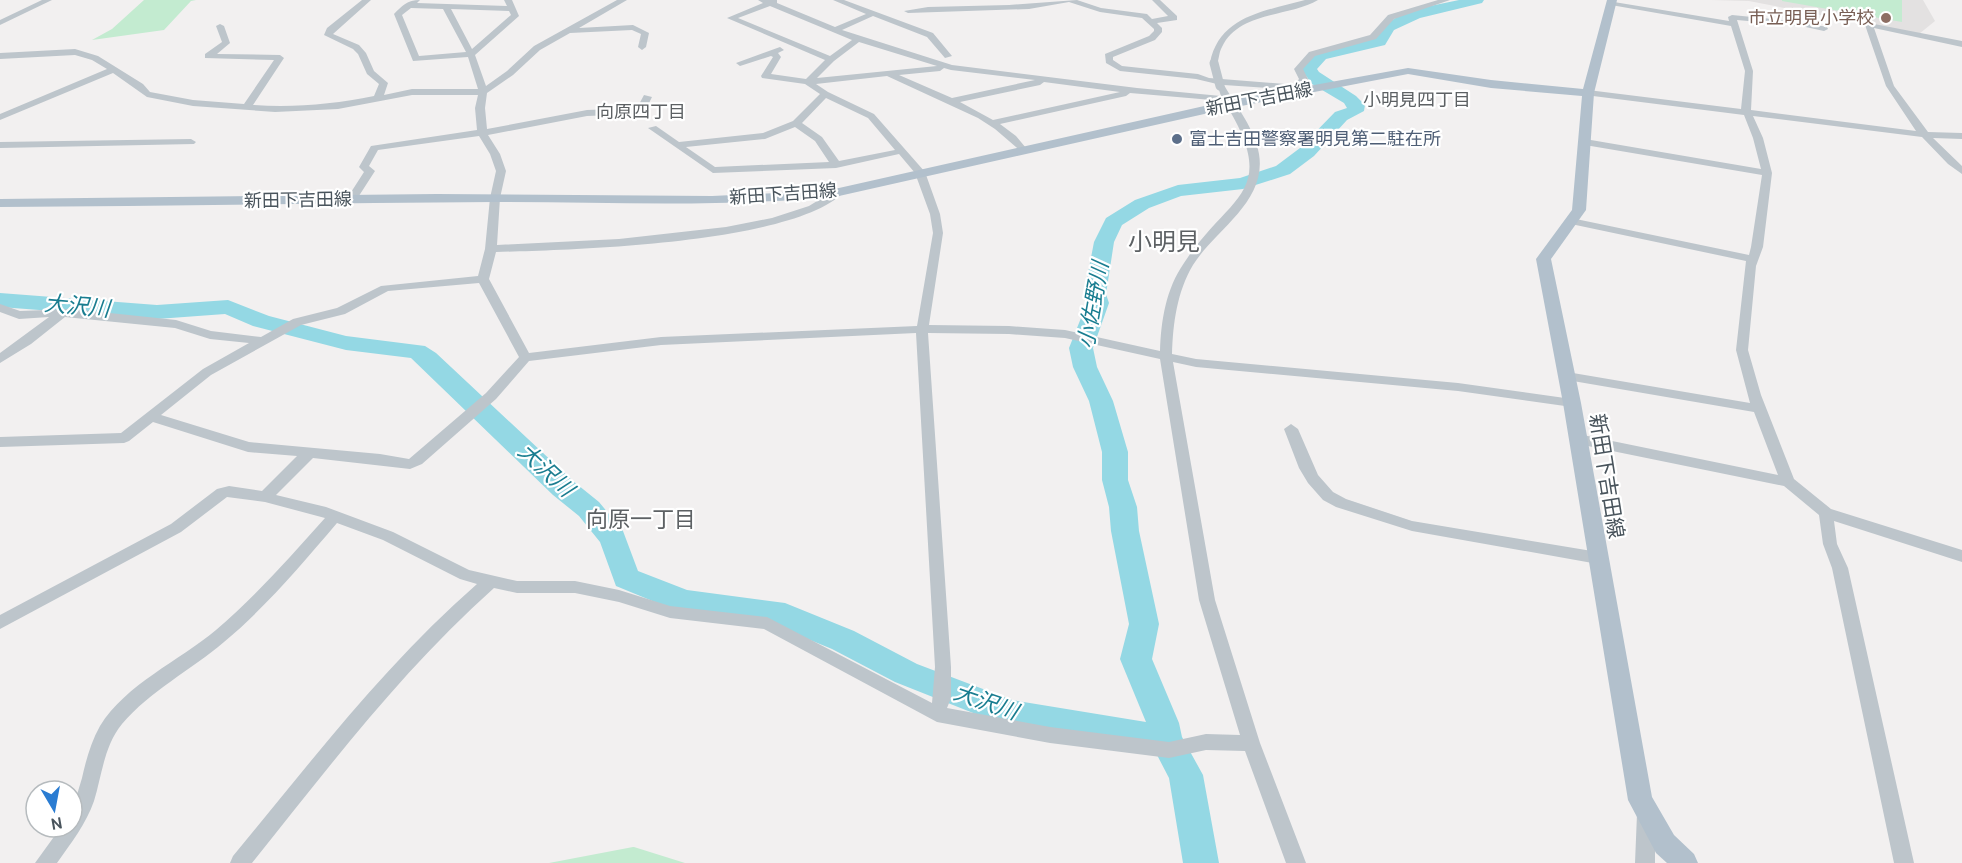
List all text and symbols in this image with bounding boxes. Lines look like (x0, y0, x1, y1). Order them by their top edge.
place label: 市立明見小学校 (1748, 7, 1874, 29)
marker: 市立明見小学校 (1879, 11, 1893, 25)
street label: 新田下吉田線 (1204, 78, 1314, 120)
district label: 小明見四丁目 (1363, 89, 1471, 111)
district label: 向原四丁目 (596, 101, 686, 123)
place label: 富士吉田警察署明見第二駐在所 (1189, 128, 1441, 150)
marker: 富士吉田警察署明見第二駐在所 (1170, 132, 1184, 146)
street label: 新田下吉田線 (728, 179, 838, 209)
street label: 新田下吉田線 (244, 188, 352, 212)
district label: 小明見 (1128, 227, 1200, 256)
water label: 小佐野川 (1072, 257, 1114, 351)
water label: 大沢川 (43, 290, 113, 322)
street label: 新田下吉田線 (1585, 412, 1629, 540)
water label: 大沢川 (513, 438, 581, 504)
district label: 向原一丁目 (586, 506, 696, 533)
water label: 大沢川 (950, 678, 1023, 726)
north arrow (24, 779, 84, 839)
text: N (49, 813, 64, 834)

